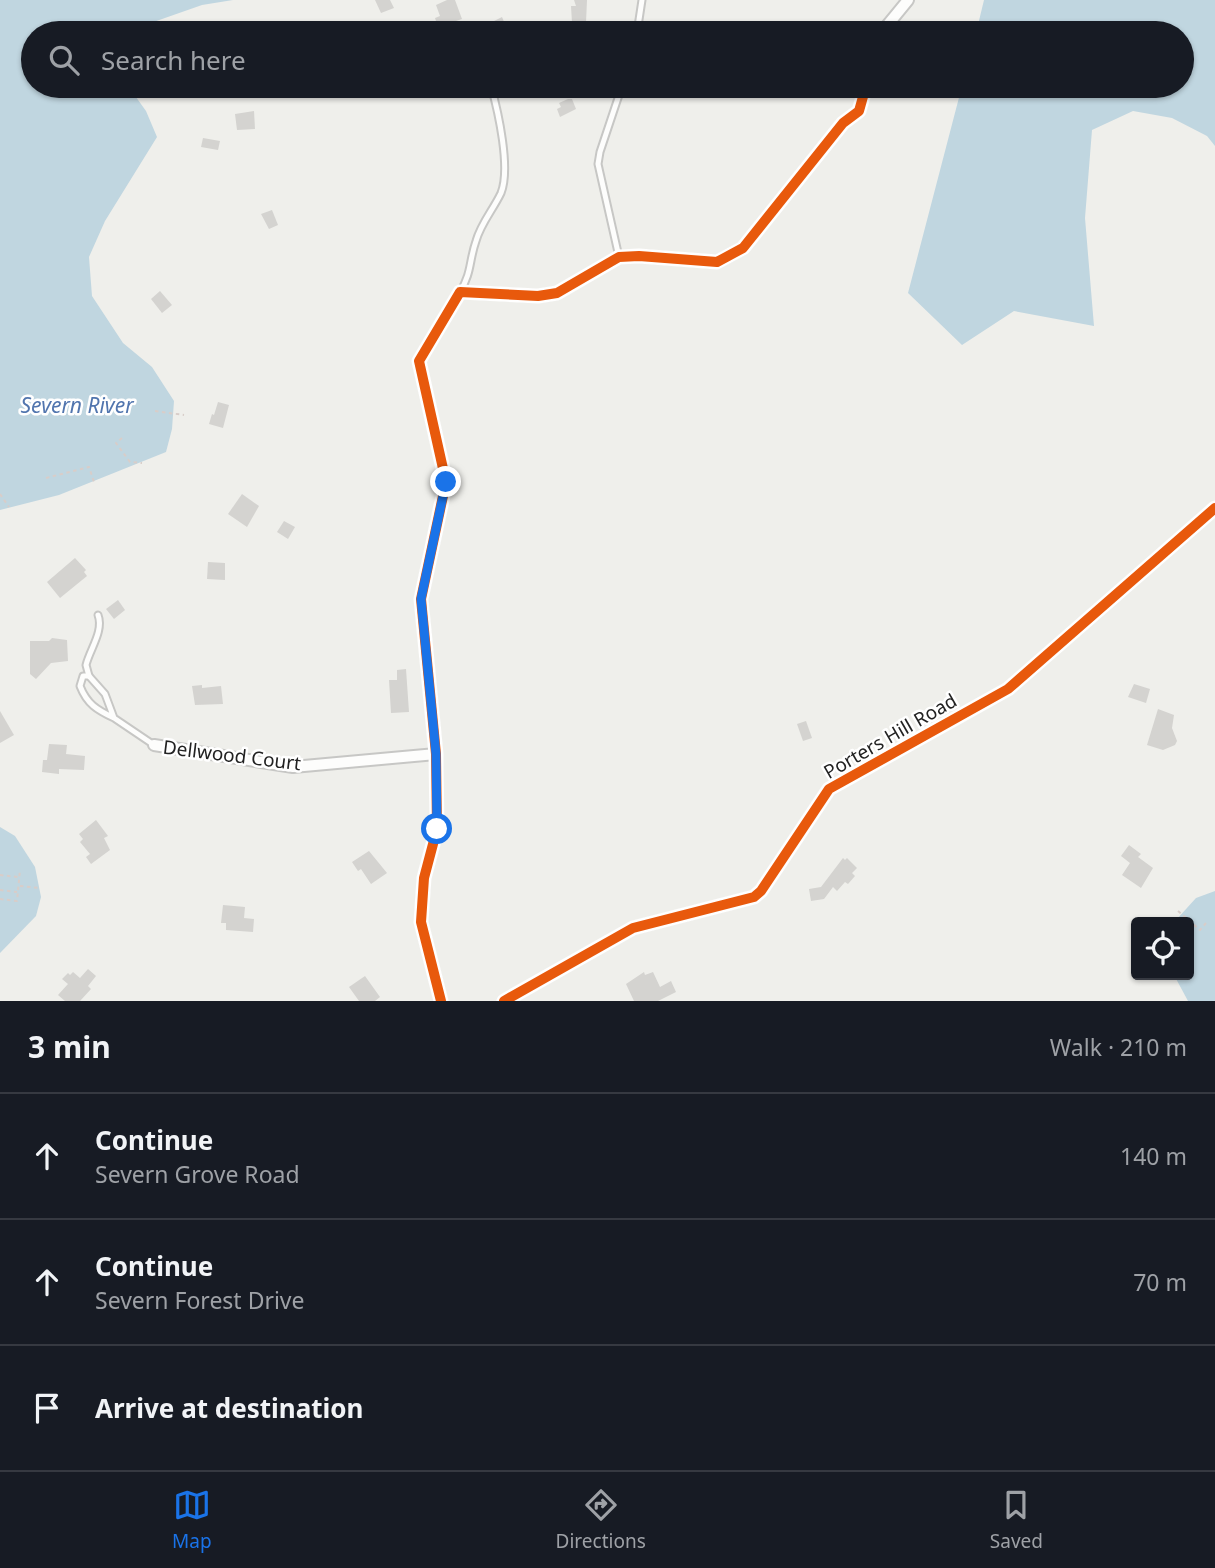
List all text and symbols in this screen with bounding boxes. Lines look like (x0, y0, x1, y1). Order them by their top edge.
search box (21, 21, 1194, 98)
icon: search (45, 41, 83, 79)
text: Search here (101, 42, 246, 78)
water label: Severn River (20, 391, 135, 419)
route end (430, 466, 461, 497)
street label: Porters Hill Road (819, 687, 961, 785)
street label: Dellwood Court (161, 734, 303, 776)
route start (421, 813, 452, 844)
map controls (1131, 917, 1194, 980)
button: locate (1131, 917, 1194, 980)
text: 3 min (28, 1026, 111, 1067)
text: Walk · 210 m (1050, 1031, 1187, 1063)
text: Continue (95, 1122, 213, 1158)
icon: ahead (28, 1137, 66, 1175)
text: 140 m (1120, 1140, 1187, 1172)
text: Severn Grove Road (95, 1158, 300, 1190)
text: Continue (95, 1248, 213, 1284)
icon: ahead (28, 1263, 66, 1301)
text: 70 m (1133, 1266, 1187, 1298)
text: Severn Forest Drive (95, 1284, 305, 1316)
icon: arrive (28, 1389, 66, 1427)
text: Arrive at destination (95, 1390, 364, 1426)
tab: Map (172, 1486, 212, 1554)
tab: Directions (556, 1486, 646, 1554)
tab: Saved (990, 1486, 1043, 1554)

